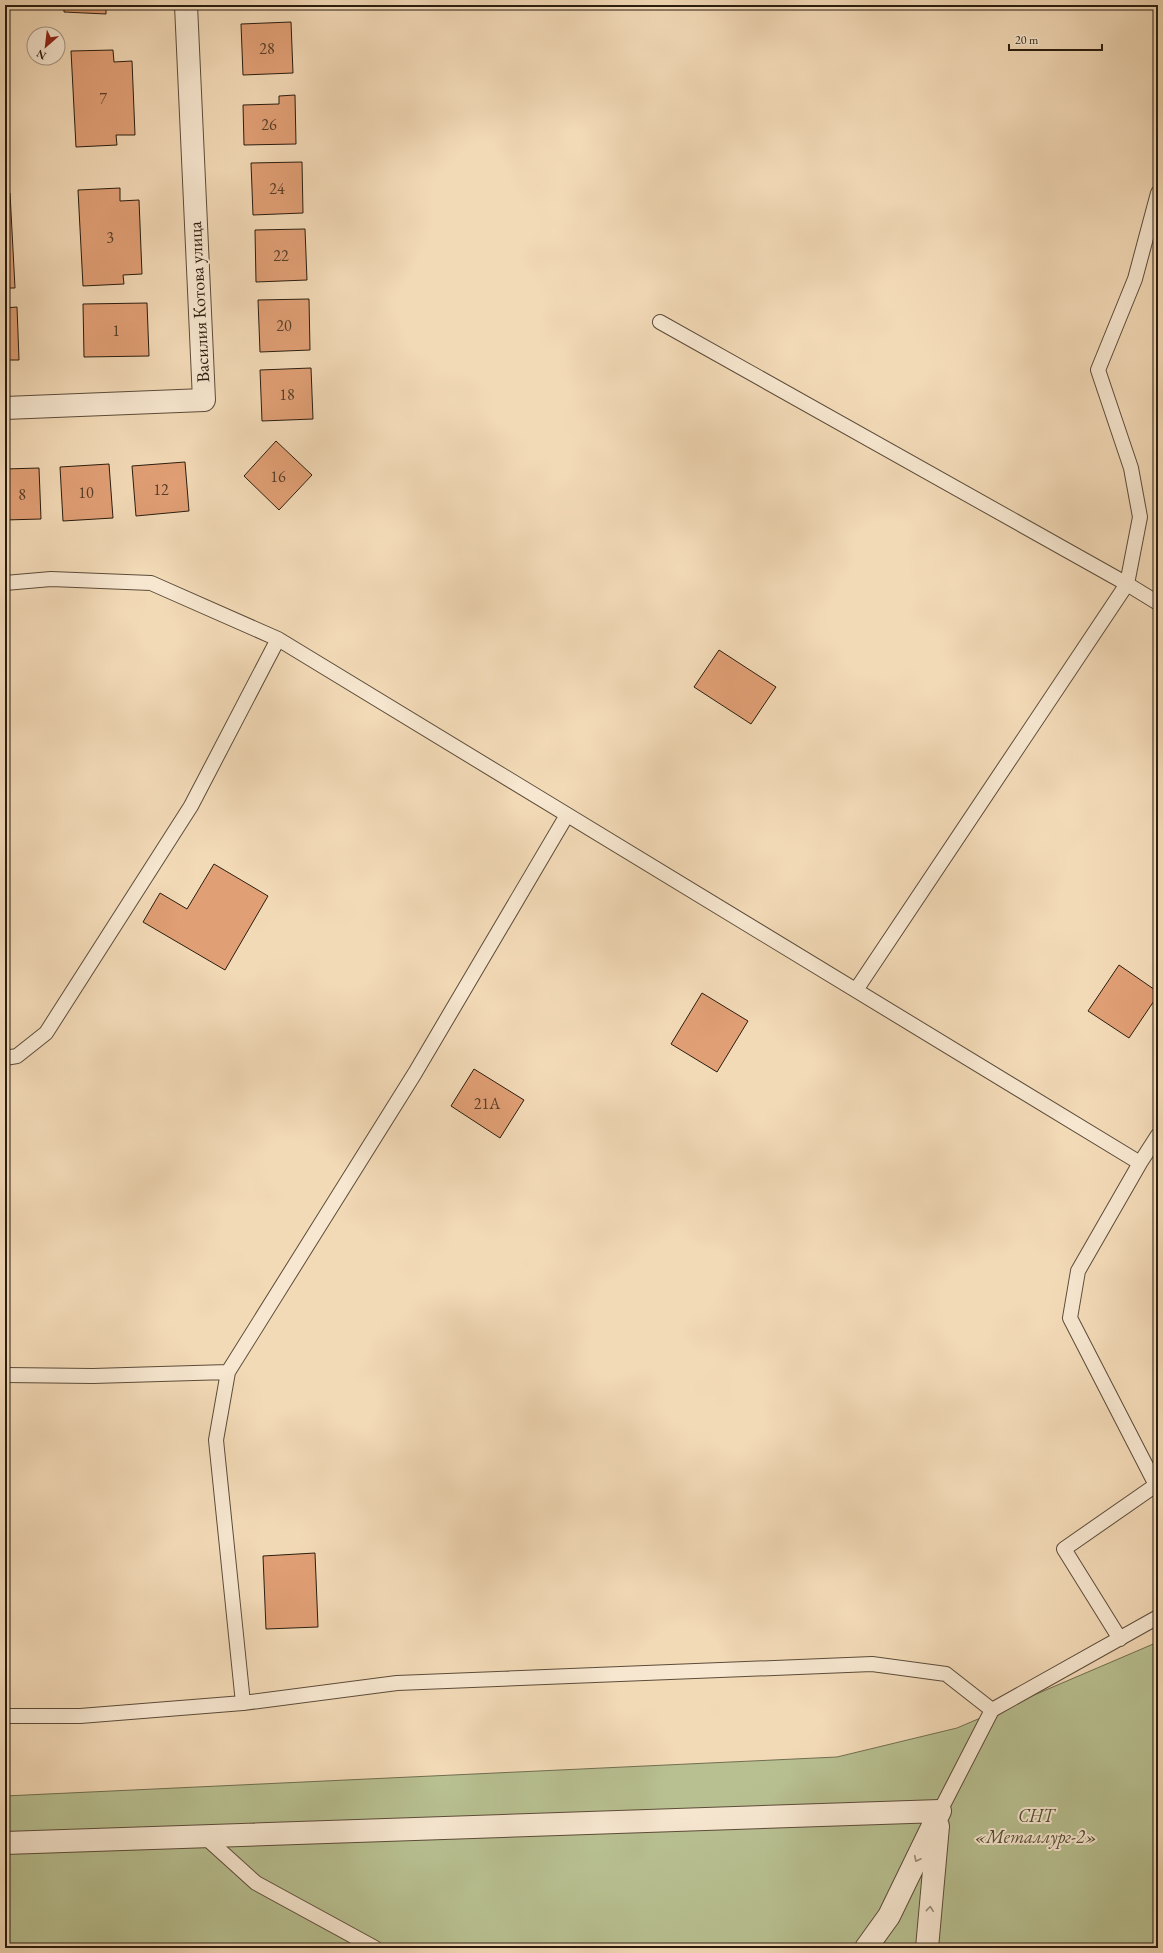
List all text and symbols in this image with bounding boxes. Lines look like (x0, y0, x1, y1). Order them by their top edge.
north arrow (26, 26, 66, 66)
scale bar (1009, 26, 1102, 52)
text: 20 m (1015, 32, 1039, 48)
house number: 28 (259, 38, 275, 59)
text: N (34, 47, 49, 63)
house number: 7 (99, 88, 107, 109)
house number: 26 (261, 114, 277, 135)
house number: 24 (269, 178, 285, 199)
street label: Василия Котова улица (183, 220, 214, 383)
house number: 3 (106, 227, 114, 248)
house number: 22 (273, 245, 289, 266)
house number: 20 (276, 315, 292, 336)
house number: 1 (112, 320, 120, 341)
house number: 18 (279, 384, 295, 405)
house number: 16 (270, 466, 286, 487)
house number: 12 (153, 479, 169, 500)
house number: 10 (78, 482, 94, 503)
house number: 8 (18, 484, 26, 505)
house number: 21А (474, 1093, 501, 1114)
park label: СНТ «Металлург-2» (975, 1804, 1097, 1849)
one-way arrow (914, 1855, 922, 1862)
one-way arrow (926, 1906, 935, 1912)

